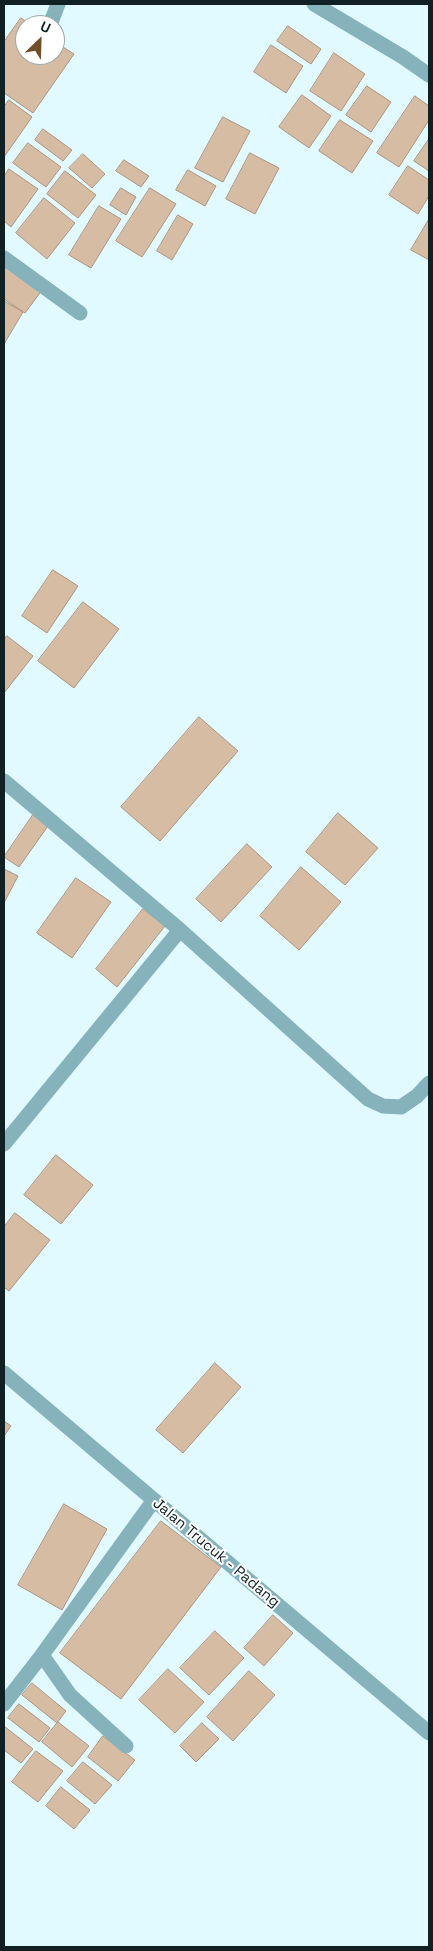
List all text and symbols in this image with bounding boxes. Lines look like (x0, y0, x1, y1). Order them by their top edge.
north arrow (15, 15, 65, 65)
text: U (38, 17, 54, 37)
street label: Jalan Trucuk - Padang (149, 1495, 283, 1611)

